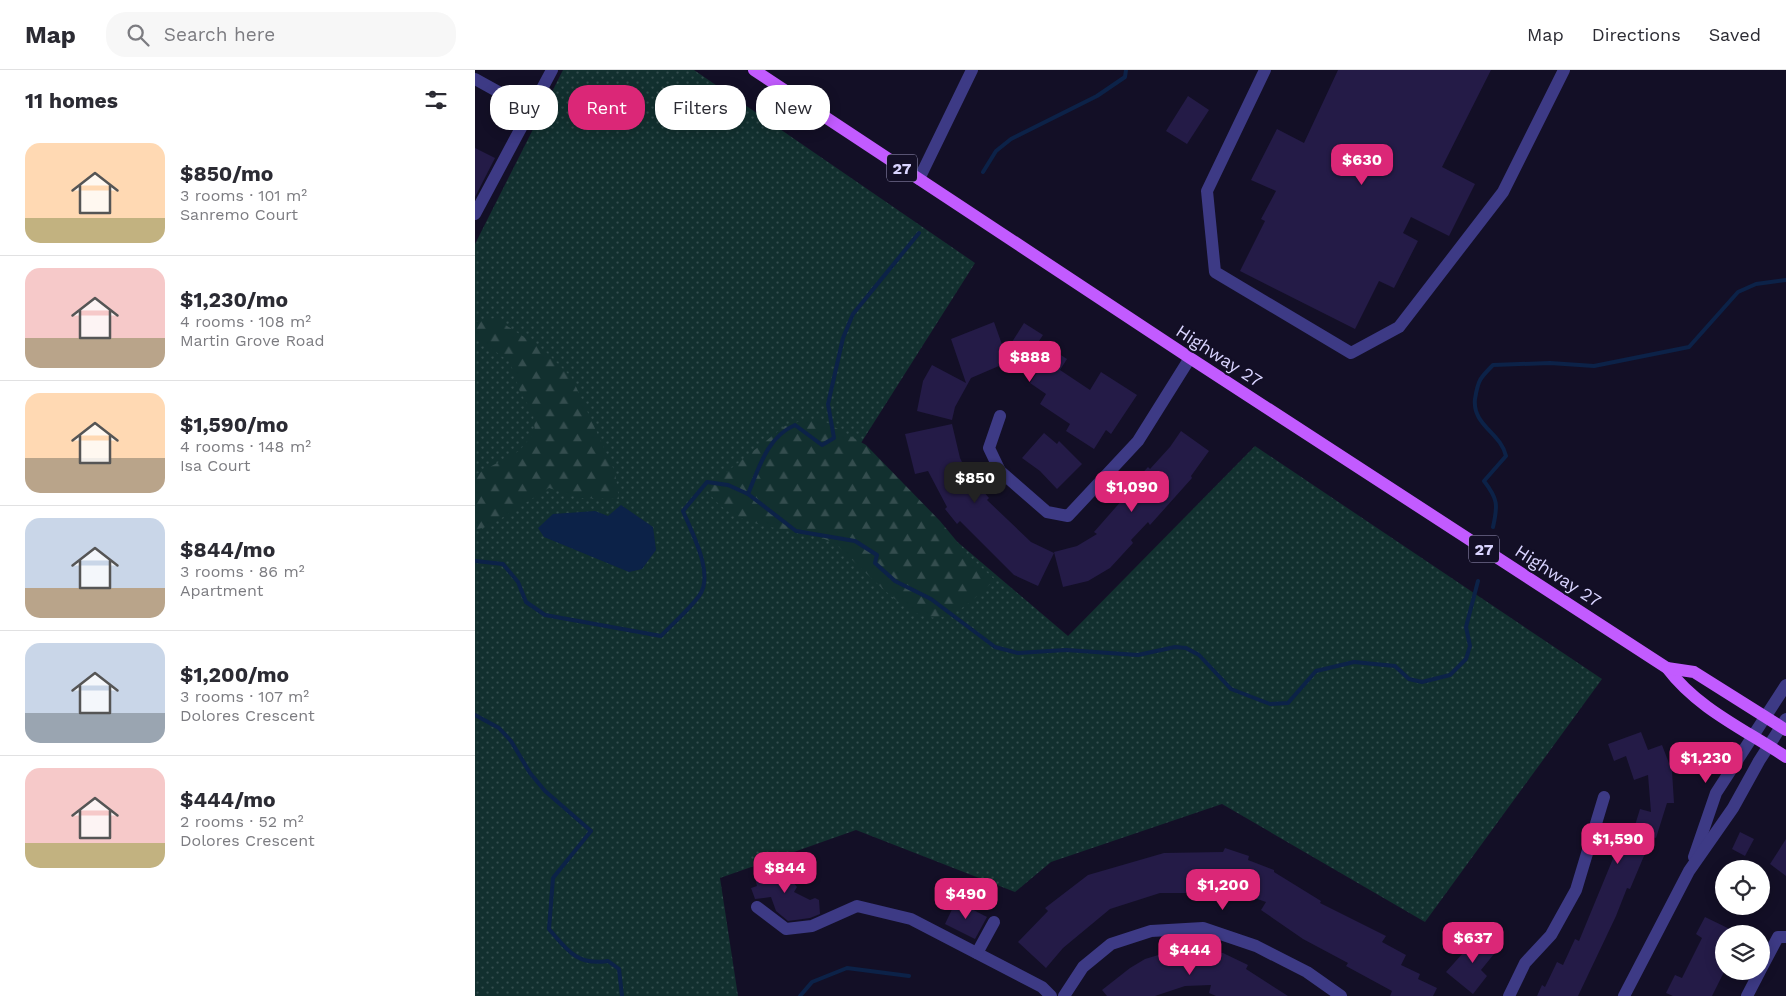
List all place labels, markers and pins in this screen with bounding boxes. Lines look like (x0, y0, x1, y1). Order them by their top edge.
pin: $630 (1332, 144, 1392, 186)
pin: $888 (1000, 340, 1060, 383)
pin: $850 (945, 462, 1005, 504)
pin: $1,090 (1091, 470, 1173, 513)
pin: $1,230 (1665, 742, 1747, 784)
pin: $1,590 (1577, 822, 1659, 865)
pin: $844 (755, 852, 815, 894)
pin: $1,200 (1182, 868, 1264, 911)
pin: $490 (936, 878, 996, 920)
pin: $637 (1443, 922, 1503, 964)
pin: $444 (1160, 934, 1220, 976)

